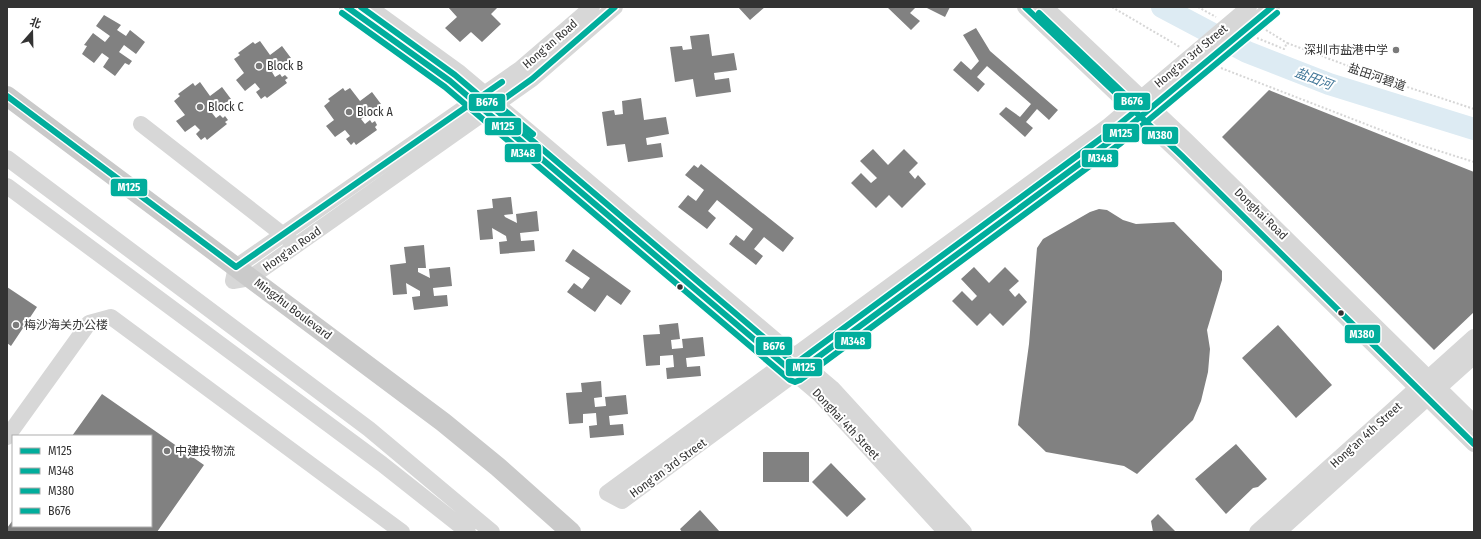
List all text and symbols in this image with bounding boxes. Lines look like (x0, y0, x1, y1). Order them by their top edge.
north arrow (12, 12, 52, 52)
text: 北 (28, 15, 43, 31)
street label: Hong'an Road (520, 17, 580, 71)
street label: Hong'an 3rd Street (1152, 21, 1230, 91)
place label: 深圳市盐港中学 (1304, 43, 1388, 57)
marker: 深圳市盐港中学 (1391, 45, 1401, 55)
place label: Block B (267, 59, 304, 73)
marker: Block B (254, 61, 264, 71)
street label: 盐田河碧道 (1346, 61, 1408, 93)
water label: 盐田河 (1293, 64, 1338, 94)
line badge: B676 (1113, 92, 1151, 111)
line badge: B676 (468, 93, 506, 112)
text: B676 (1121, 95, 1143, 108)
text: B676 (476, 96, 498, 109)
place label: Block C (208, 100, 244, 114)
marker: Block C (195, 102, 205, 112)
place label: Block A (357, 105, 394, 119)
marker: Block A (344, 107, 354, 117)
line badge: M125 (484, 117, 522, 136)
text: M125 (492, 120, 515, 133)
line badge: M125 (1102, 123, 1140, 143)
line badge: M380 (1141, 126, 1179, 145)
text: M125 (1110, 127, 1133, 140)
text: M380 (1148, 129, 1172, 142)
line badge: M348 (504, 143, 542, 163)
text: M348 (511, 147, 535, 160)
line badge: M348 (1081, 149, 1119, 168)
text: M348 (1088, 152, 1112, 165)
line badge: M125 (110, 178, 148, 197)
text: M125 (118, 181, 141, 194)
street label: Donghai Road (1232, 185, 1290, 243)
street label: Hong'an Road (260, 224, 324, 274)
street label: Mingzhu Boulevard (252, 275, 334, 343)
unlabelled marker (675, 282, 685, 292)
unlabelled marker (1336, 308, 1346, 318)
place label: 梅沙海关办公楼 (24, 318, 108, 332)
marker: 梅沙海关办公楼 (11, 320, 21, 330)
line badge: M380 (1344, 324, 1381, 344)
text: M380 (1350, 328, 1374, 341)
line badge: M348 (834, 331, 872, 350)
text: M348 (841, 335, 865, 348)
line badge: B676 (755, 336, 793, 356)
text: B676 (763, 340, 785, 353)
line badge: M125 (785, 358, 823, 377)
text: M125 (793, 361, 816, 374)
street label: Donghai 4th Street (810, 386, 882, 462)
street label: Hong'an 4th Street (1327, 399, 1405, 471)
legend (12, 435, 152, 527)
street label: Hong'an 3rd Street (627, 436, 709, 500)
text: M125 (48, 444, 72, 458)
place label: 中建投物流 (175, 444, 235, 458)
marker: 中建投物流 (162, 446, 172, 456)
text: M348 (48, 464, 74, 478)
text: M380 (48, 484, 74, 498)
text: B676 (48, 504, 71, 518)

